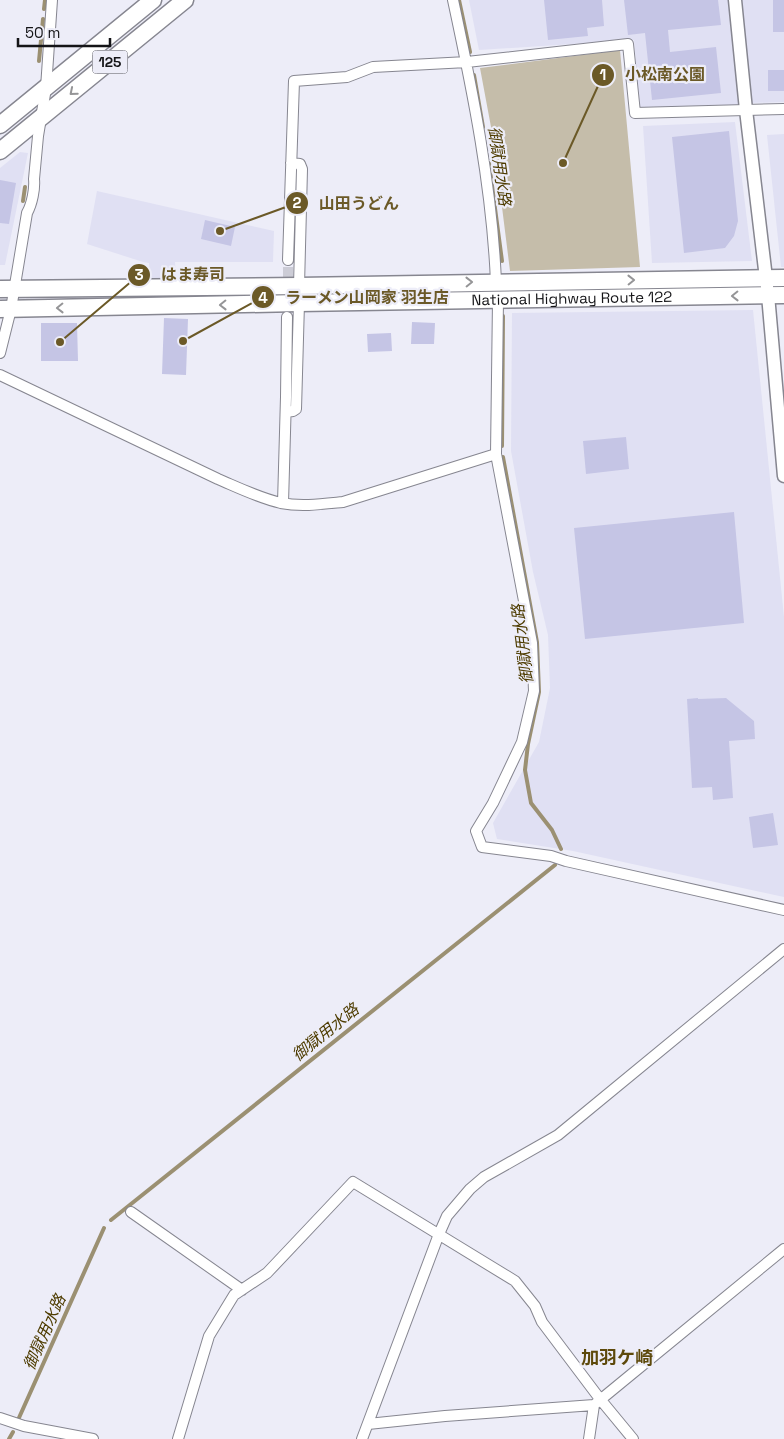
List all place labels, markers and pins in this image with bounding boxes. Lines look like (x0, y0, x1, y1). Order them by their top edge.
callout: 小松南公園 (590, 59, 715, 90)
callout: 山田うどん (284, 188, 409, 219)
callout: はま寿司 (126, 259, 235, 290)
callout: ラーメン山岡家 羽生店 (250, 282, 459, 313)

